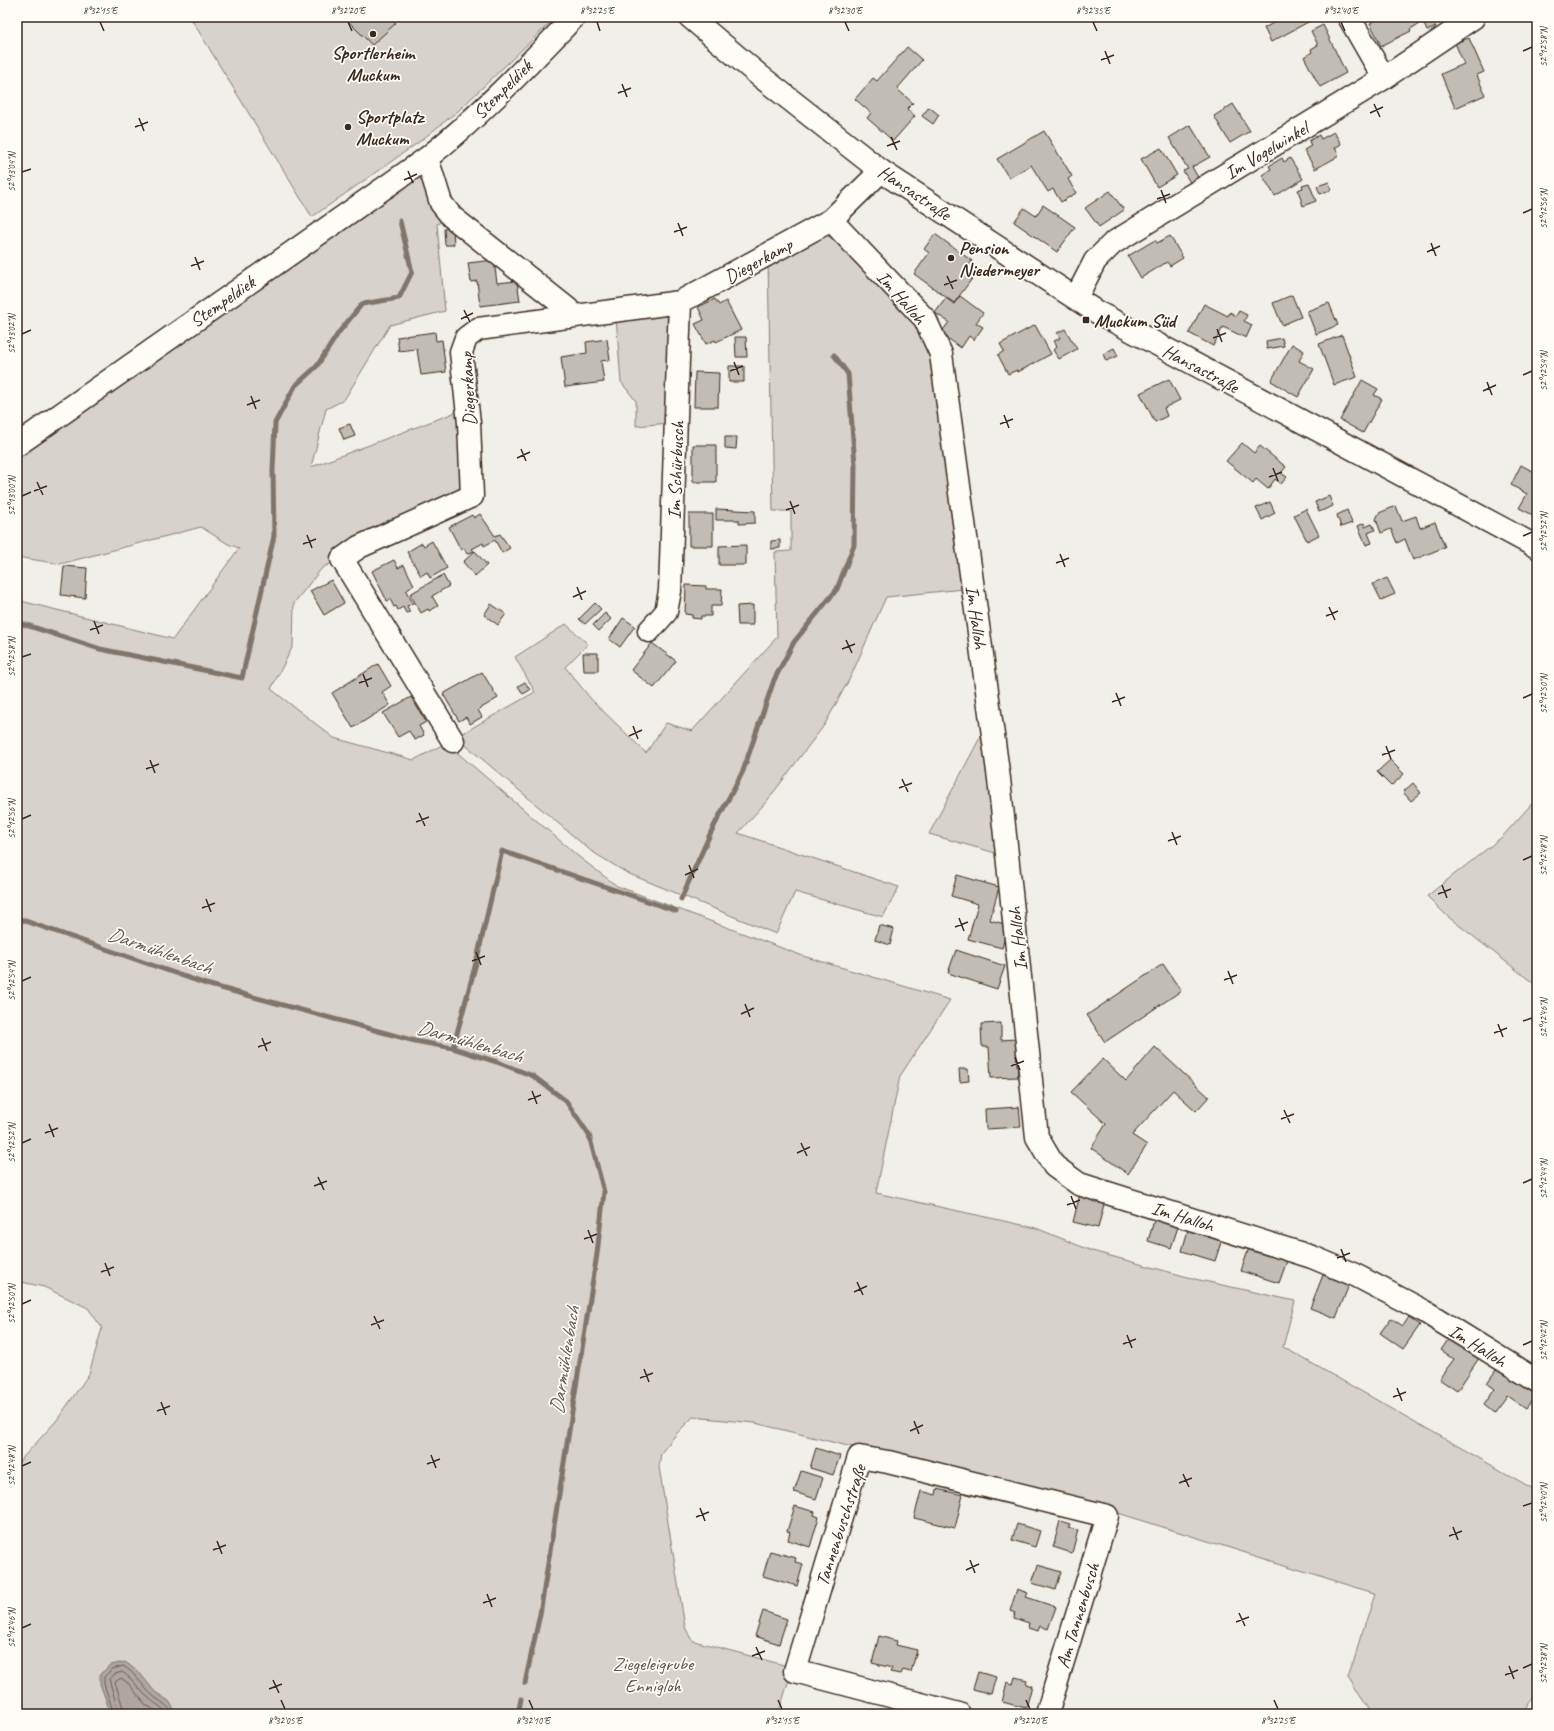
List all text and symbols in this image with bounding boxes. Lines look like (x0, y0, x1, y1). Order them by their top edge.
text: 8°32'15"E (83, 4, 119, 17)
text: 8°32'20"E (331, 4, 367, 17)
text: 8°32'25"E (580, 4, 616, 17)
text: 8°32'30"E (828, 4, 864, 17)
text: 8°32'35"E (1076, 4, 1112, 17)
text: 8°32'40"E (1324, 4, 1360, 17)
text: 52°12'58"N (1537, 25, 1550, 67)
marker: Sportlerheim Muckum (368, 29, 378, 39)
place label: Sportlerheim Muckum (332, 41, 417, 87)
street label: Stempeldiek (468, 53, 539, 124)
place label: Sportplatz Muckum (356, 105, 425, 151)
street label: Im Vogelwinkel (1221, 115, 1316, 185)
marker: Sportplatz Muckum (343, 122, 353, 132)
text: 52°13'04"N (5, 150, 18, 192)
street label: Hansastraße (873, 160, 957, 227)
text: 52°12'56"N (1537, 187, 1550, 229)
street label: Diegerkamp (720, 232, 798, 289)
place label: Pension Niedermeyer (959, 236, 1041, 282)
marker: Pension Niedermeyer (946, 253, 956, 263)
street label: Im Halloh (871, 266, 932, 330)
street label: Stempeldiek (185, 269, 262, 333)
place label: Muckum Süd (1094, 309, 1179, 333)
text: 52°13'02"N (5, 312, 18, 354)
marker: Muckum Süd (1081, 315, 1091, 325)
street label: Hansastraße (1158, 339, 1244, 400)
text: 52°12'54"N (1537, 349, 1550, 391)
street label: Diegerkamp (454, 350, 482, 426)
street label: Im Schürbusch (662, 419, 690, 520)
text: 52°13'00"N (5, 474, 18, 516)
text: 52°12'52"N (1537, 510, 1550, 552)
street label: Im Halloh (960, 584, 992, 652)
text: 52°12'58"N (5, 635, 18, 677)
text: 52°12'50"N (1537, 672, 1550, 714)
text: 52°12'56"N (5, 797, 18, 839)
text: 52°12'48"N (1537, 834, 1550, 876)
street label: Im Halloh (1003, 905, 1033, 972)
water label: Darmühlenbach (105, 921, 217, 981)
text: 52°12'54"N (5, 959, 18, 1001)
text: 52°12'46"N (1537, 996, 1550, 1038)
water label: Darmühlenbach (414, 1015, 527, 1069)
text: 52°12'52"N (5, 1121, 18, 1163)
text: 52°12'44"N (1537, 1157, 1550, 1199)
street label: Im Halloh (1149, 1196, 1218, 1238)
text: 52°12'50"N (5, 1282, 18, 1324)
water label: Darmühlenbach (544, 1303, 586, 1415)
street label: Im Halloh (1444, 1319, 1512, 1374)
text: 52°12'42"N (1537, 1319, 1550, 1361)
text: 52°12'48"N (5, 1444, 18, 1486)
street label: Tannenbuschstraße (810, 1460, 872, 1589)
text: 52°12'40"N (1537, 1481, 1550, 1523)
street label: Am Tannenbusch (1051, 1558, 1106, 1671)
text: 52°12'46"N (5, 1606, 18, 1648)
text: 52°12'38"N (1537, 1642, 1550, 1684)
park label: Ziegeleigrube Ennigloh (613, 1652, 695, 1698)
text: 8°32'05"E (268, 1714, 304, 1727)
text: 8°32'10"E (516, 1714, 552, 1727)
text: 8°32'15"E (765, 1714, 801, 1727)
text: 8°32'20"E (1013, 1714, 1049, 1727)
text: 8°32'25"E (1261, 1714, 1297, 1727)

